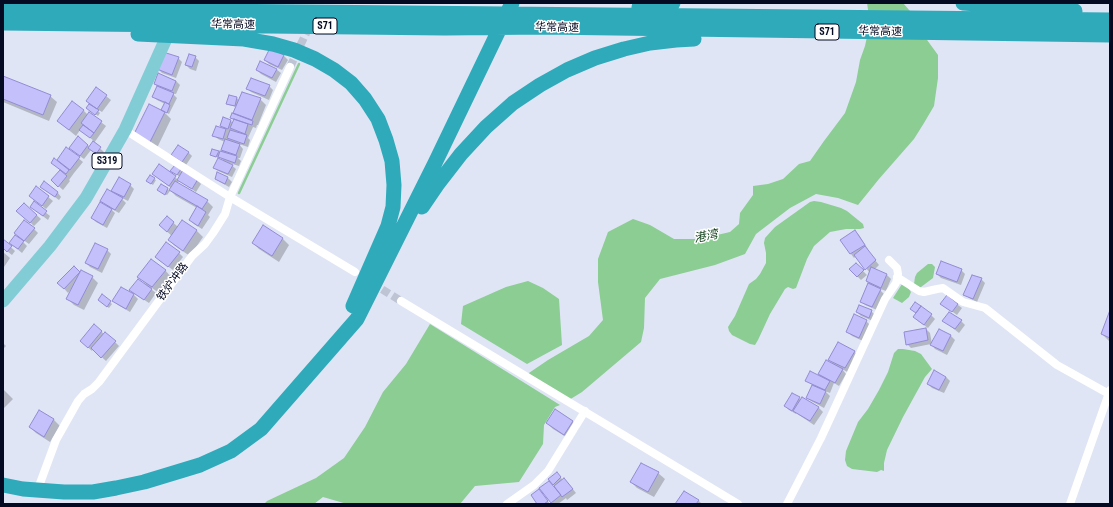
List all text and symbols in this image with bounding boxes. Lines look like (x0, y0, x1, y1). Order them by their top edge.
street label: 华常高速 (211, 18, 255, 32)
road number: S71 (313, 18, 337, 34)
street label: 华常高速 (535, 21, 579, 35)
road number: S71 (815, 24, 839, 40)
street label: 华常高速 (858, 25, 902, 39)
road number: S319 (92, 153, 122, 169)
water label: 港湾 (693, 228, 719, 246)
street label: 铁炉冲路 (155, 260, 191, 304)

